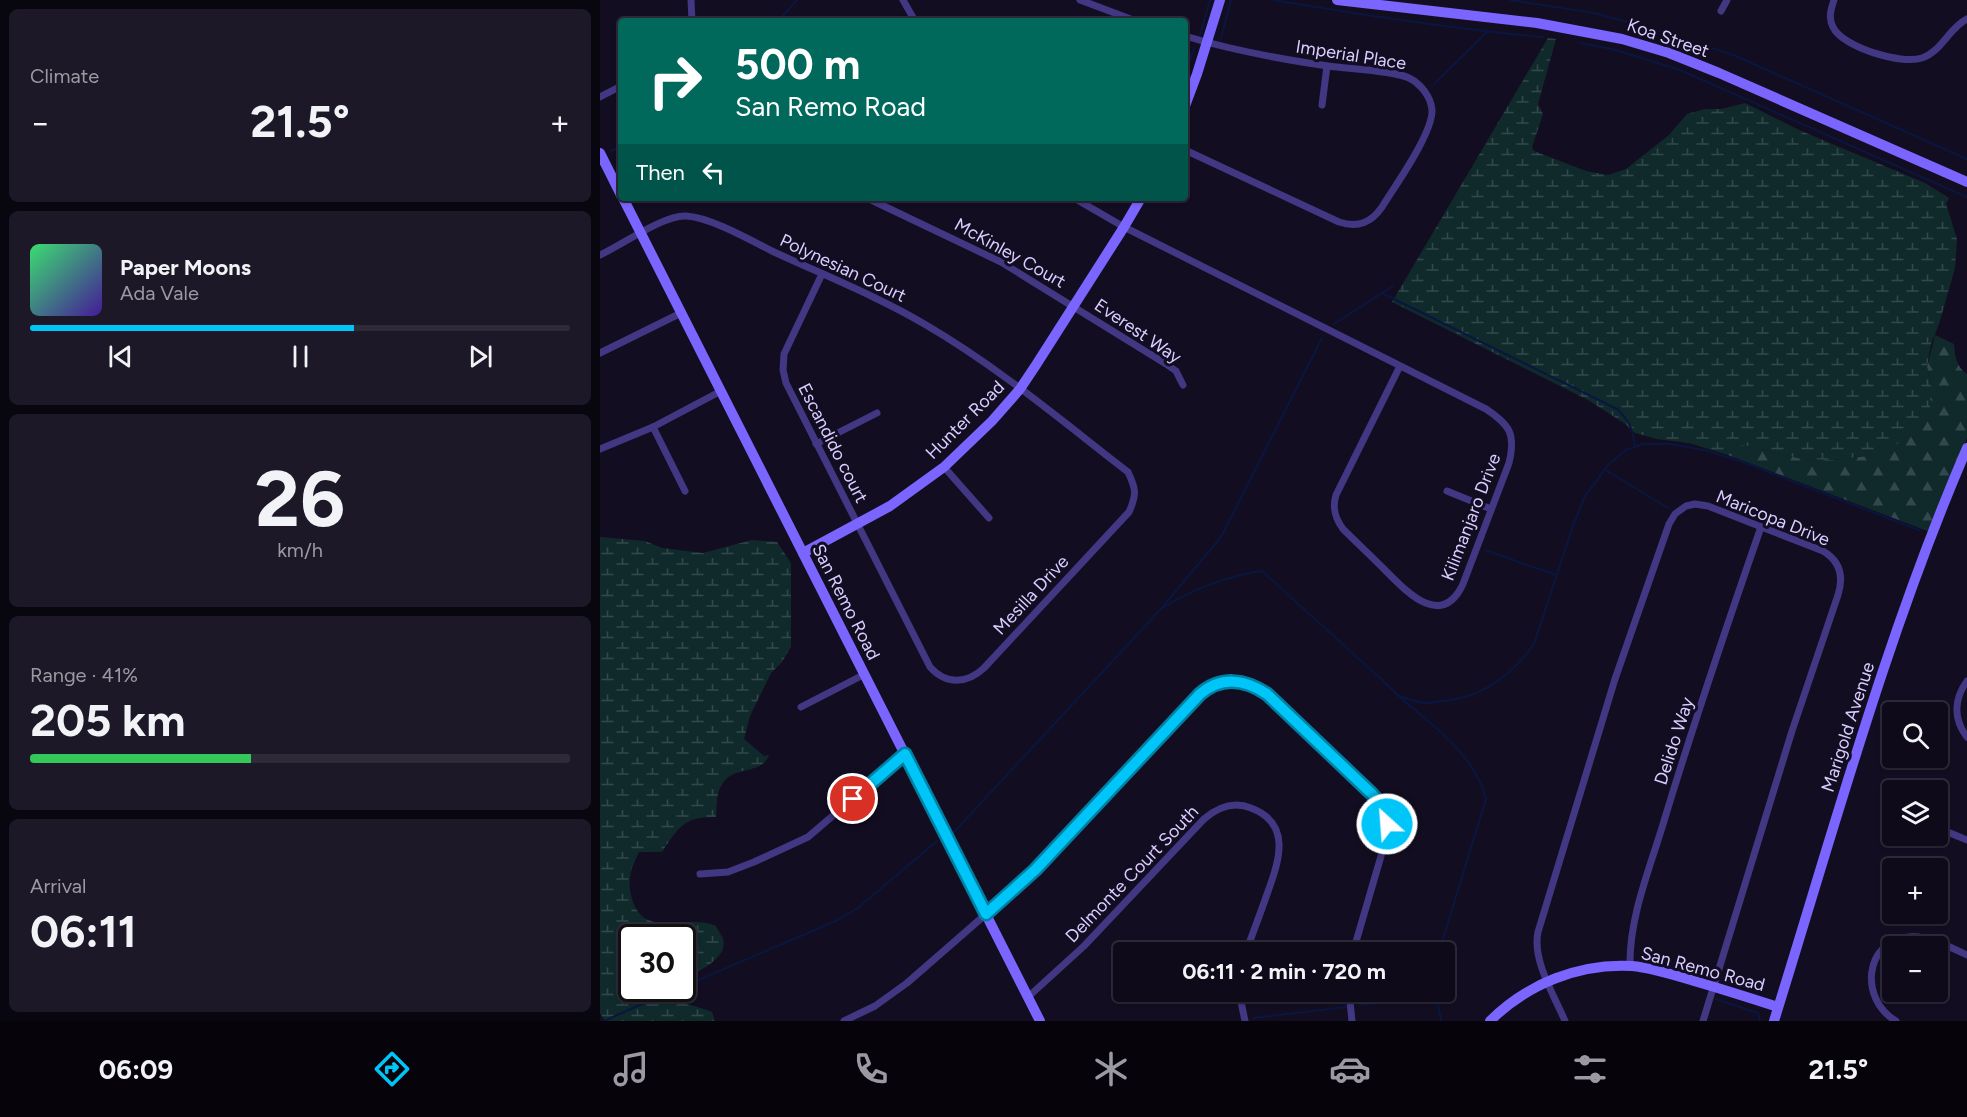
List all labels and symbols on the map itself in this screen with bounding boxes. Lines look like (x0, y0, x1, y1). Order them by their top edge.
street label: Koa Street (1624, 14, 1712, 62)
street label: Imperial Place (1294, 35, 1408, 75)
street label: McKinley Court (950, 213, 1070, 293)
street label: Polynesian Court (776, 229, 910, 307)
street label: Everest Way (1090, 294, 1186, 368)
street label: Hunter Road (921, 376, 1009, 464)
street label: Escandido court (793, 380, 873, 507)
street label: Kilimanjaro Drive (1437, 450, 1505, 584)
street label: Maricopa Drive (1713, 485, 1833, 551)
street label: San Remo Road (807, 540, 885, 664)
street label: Mesilla Drive (989, 551, 1074, 639)
street label: Marigold Avenue (1817, 659, 1879, 795)
street label: Delido Way (1650, 694, 1699, 788)
pin (827, 773, 878, 824)
position arrow (1355, 792, 1419, 856)
street label: Delmonte Court South (1061, 801, 1203, 947)
speed limit sign: 30 (618, 924, 696, 1002)
street label: San Remo Road (1639, 942, 1767, 996)

